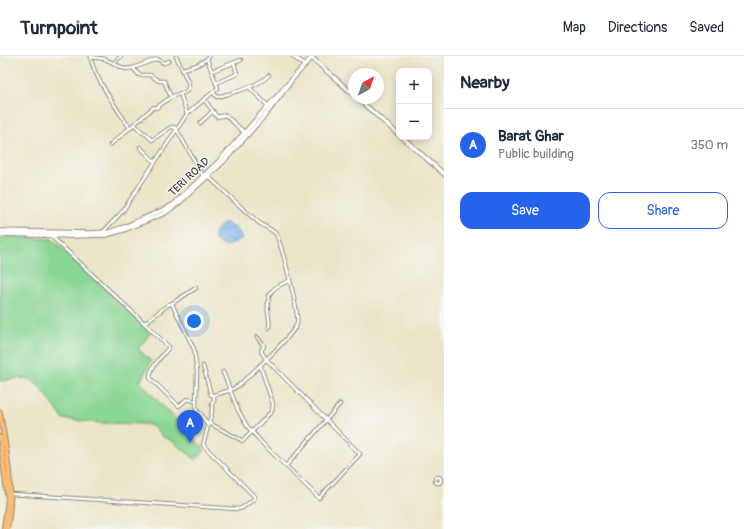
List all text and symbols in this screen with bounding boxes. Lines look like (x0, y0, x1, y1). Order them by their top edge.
text: Turnpoint (20, 16, 98, 40)
text: Map (563, 19, 586, 36)
text: Directions (608, 19, 667, 36)
text: Saved (689, 19, 724, 36)
north arrow (348, 68, 384, 104)
map controls (396, 68, 432, 140)
button: + (396, 68, 432, 104)
text: Nearby (460, 72, 509, 93)
button: − (396, 104, 432, 140)
text: Barat Ghar (498, 127, 564, 146)
text: A (469, 137, 477, 153)
text: 350 m (690, 137, 728, 153)
text: Public building (498, 146, 574, 162)
street label: TERI ROAD (166, 155, 212, 199)
button: Save (460, 192, 590, 229)
button: Share (598, 192, 728, 229)
your location (184, 311, 204, 331)
pin: A (177, 410, 203, 443)

